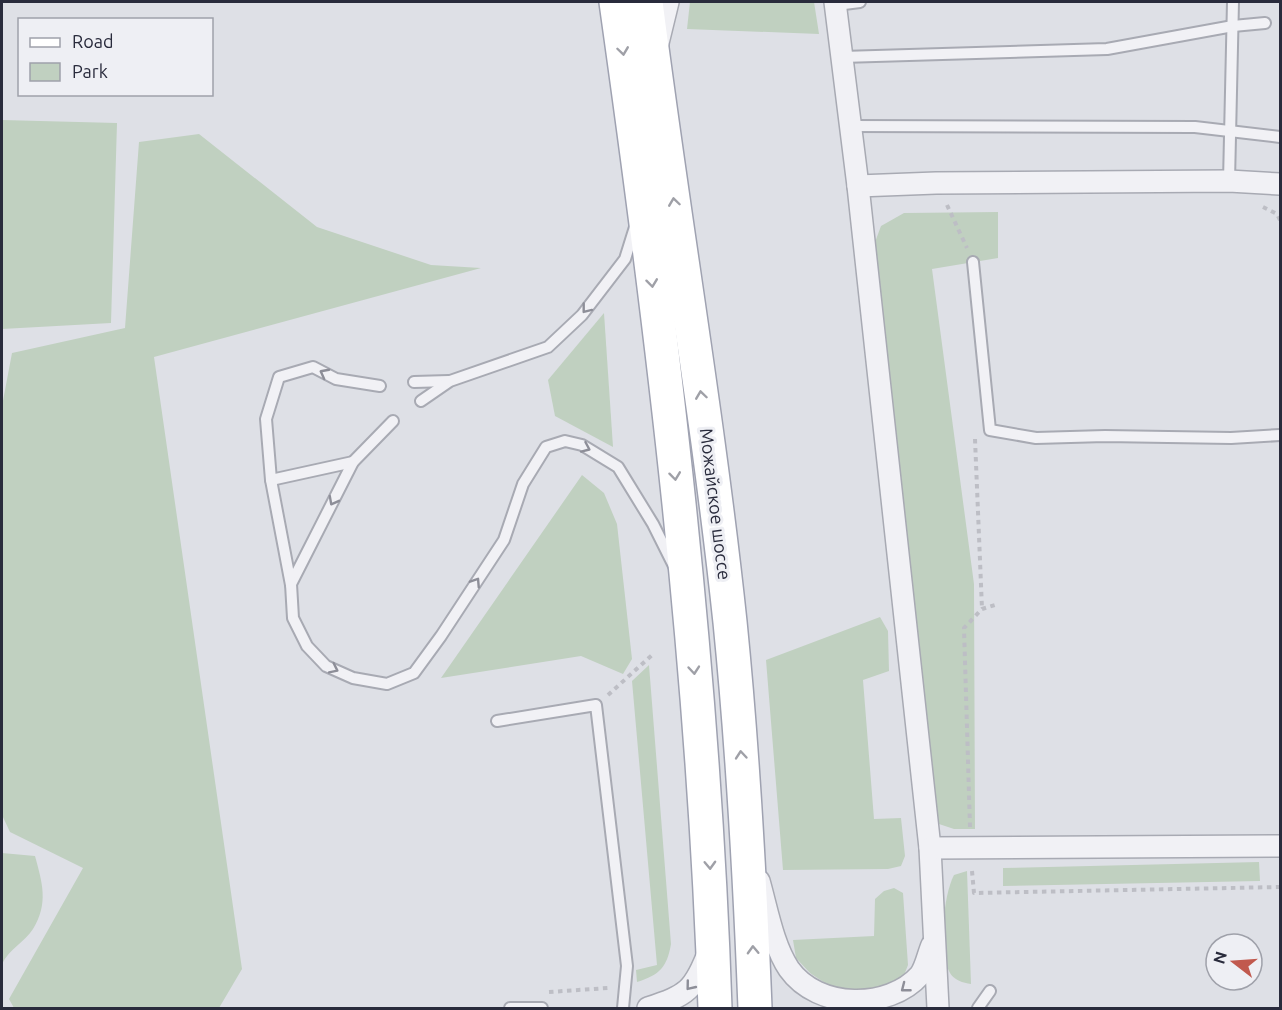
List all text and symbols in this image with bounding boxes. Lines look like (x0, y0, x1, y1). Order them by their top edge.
legend (18, 18, 213, 96)
text: Road (72, 31, 114, 51)
one-way arrow (616, 46, 628, 55)
text: Park (72, 61, 108, 81)
one-way arrow (668, 197, 680, 206)
one-way arrow (645, 278, 658, 287)
one-way arrow (582, 303, 593, 314)
one-way arrow (320, 369, 330, 380)
one-way arrow (695, 390, 707, 399)
street label: Можайское шоссе (697, 427, 735, 581)
one-way arrow (579, 441, 590, 453)
one-way arrow (669, 472, 681, 481)
one-way arrow (329, 494, 340, 505)
one-way arrow (469, 578, 480, 589)
one-way arrow (328, 662, 339, 674)
one-way arrow (687, 666, 700, 675)
one-way arrow (735, 751, 748, 760)
one-way arrow (703, 860, 716, 869)
north arrow (1204, 932, 1264, 992)
one-way arrow (746, 946, 759, 955)
text: N (1209, 949, 1230, 966)
one-way arrow (687, 979, 698, 990)
one-way arrow (901, 980, 912, 991)

